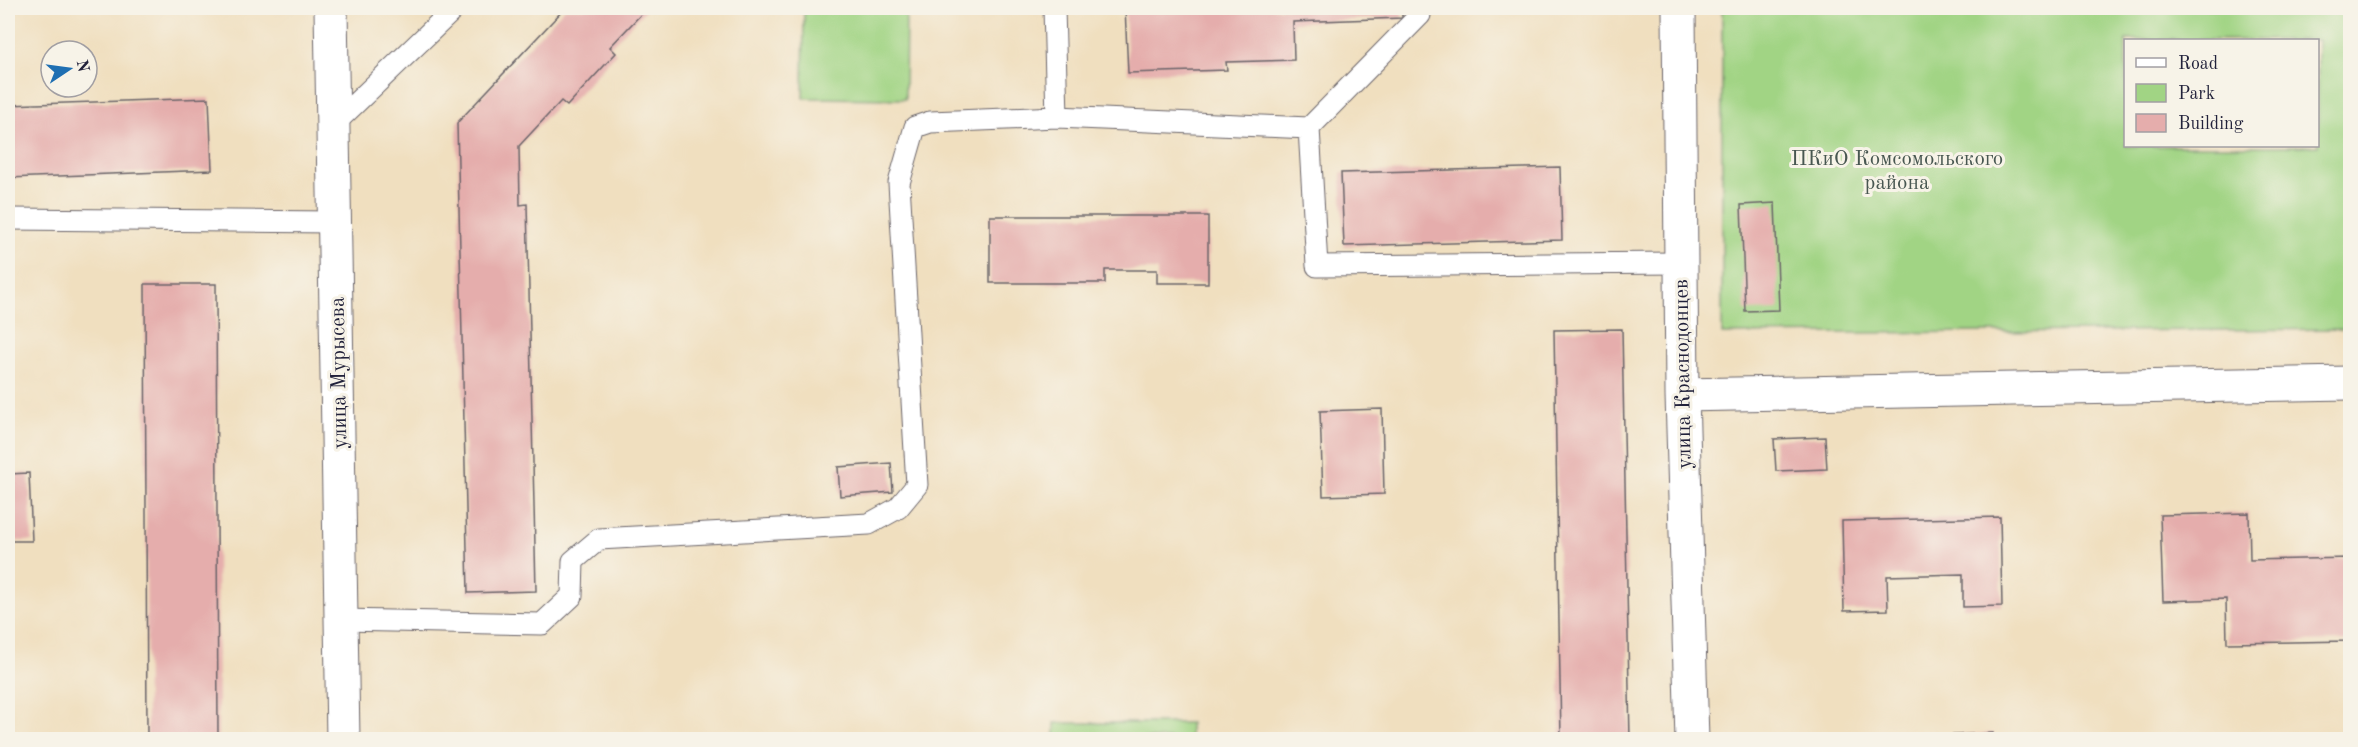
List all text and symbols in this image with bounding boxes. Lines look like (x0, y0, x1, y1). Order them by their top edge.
north arrow (39, 39, 99, 99)
legend (2124, 39, 2319, 147)
text: Road (2178, 55, 2218, 73)
text: N (72, 58, 91, 75)
text: Park (2178, 85, 2215, 103)
text: Building (2178, 115, 2244, 133)
park label: ПКиО Комсомольского района (1791, 149, 2003, 194)
street label: улица Краснодонцев (1671, 279, 1696, 469)
street label: улица Мурысева (328, 297, 351, 449)

